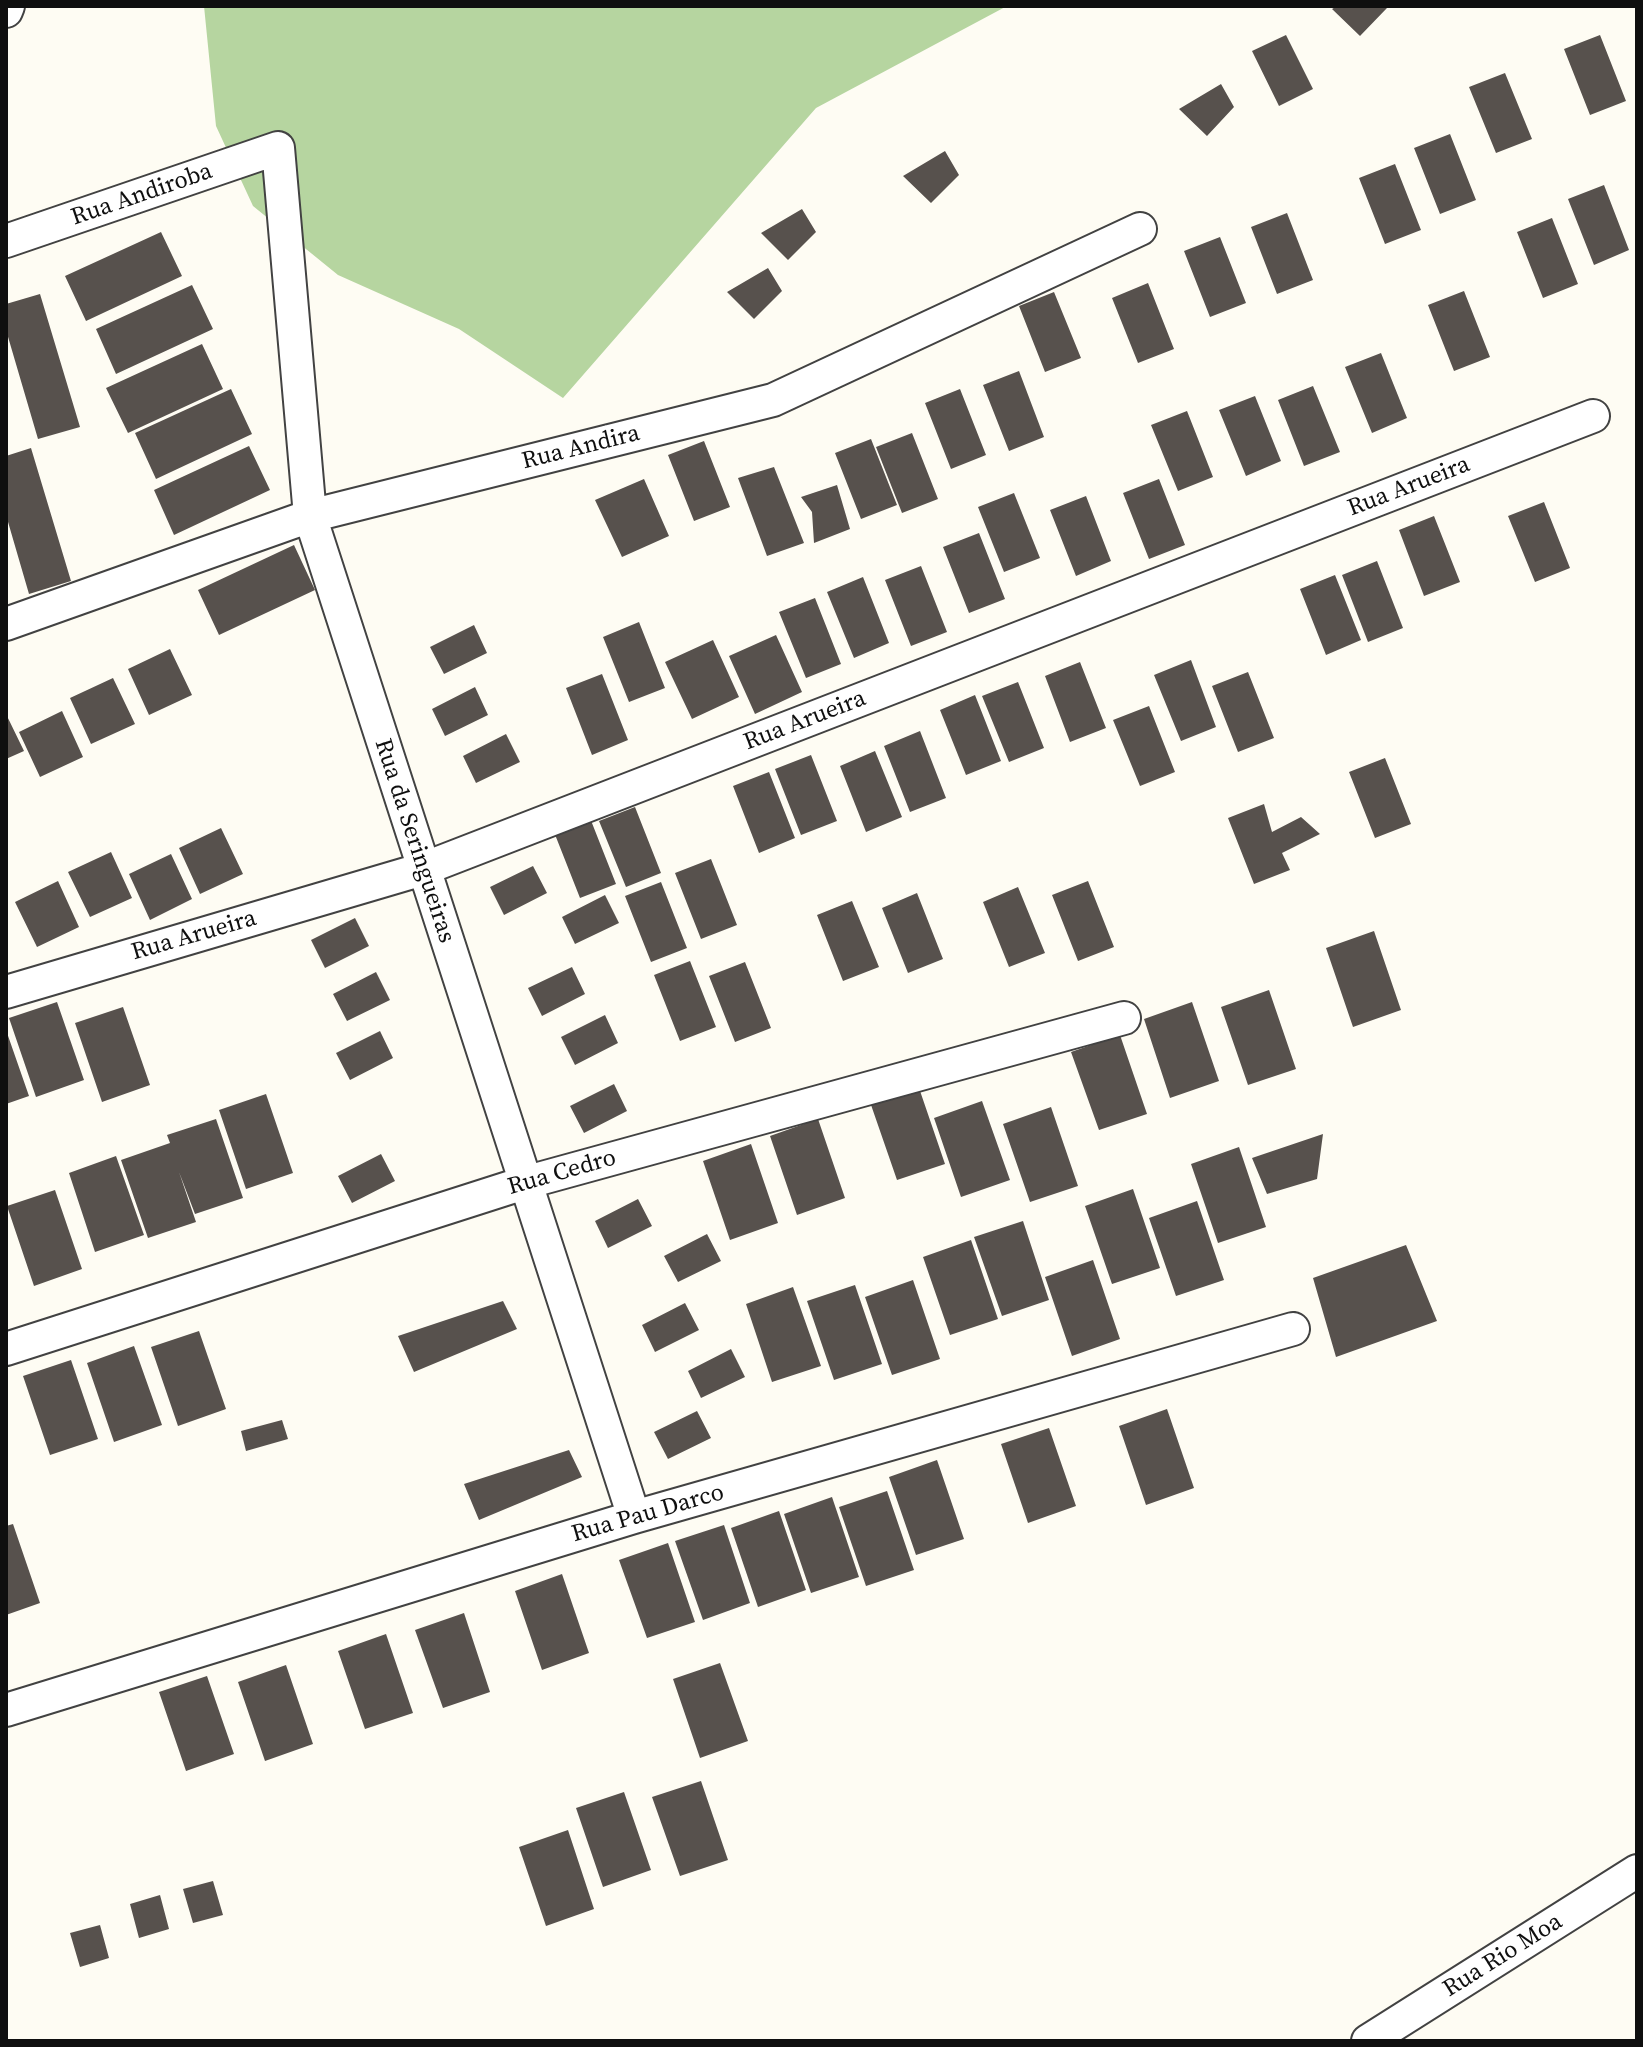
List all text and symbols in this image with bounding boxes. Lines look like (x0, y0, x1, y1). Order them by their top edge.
street label: Rua Andiroba (68, 157, 216, 233)
street label: Rua Andira (519, 419, 643, 477)
street label: Rua Arueira (1344, 451, 1474, 523)
street label: Rua Arueira (740, 685, 870, 757)
street label: Rua da Seringueiras (367, 735, 461, 947)
street label: Rua Arueira (128, 904, 260, 968)
street label: Rua Cedro (505, 1144, 619, 1202)
street label: Rua Pau Darco (569, 1479, 727, 1549)
street label: Rua Rio Moa (1438, 1908, 1568, 2004)

